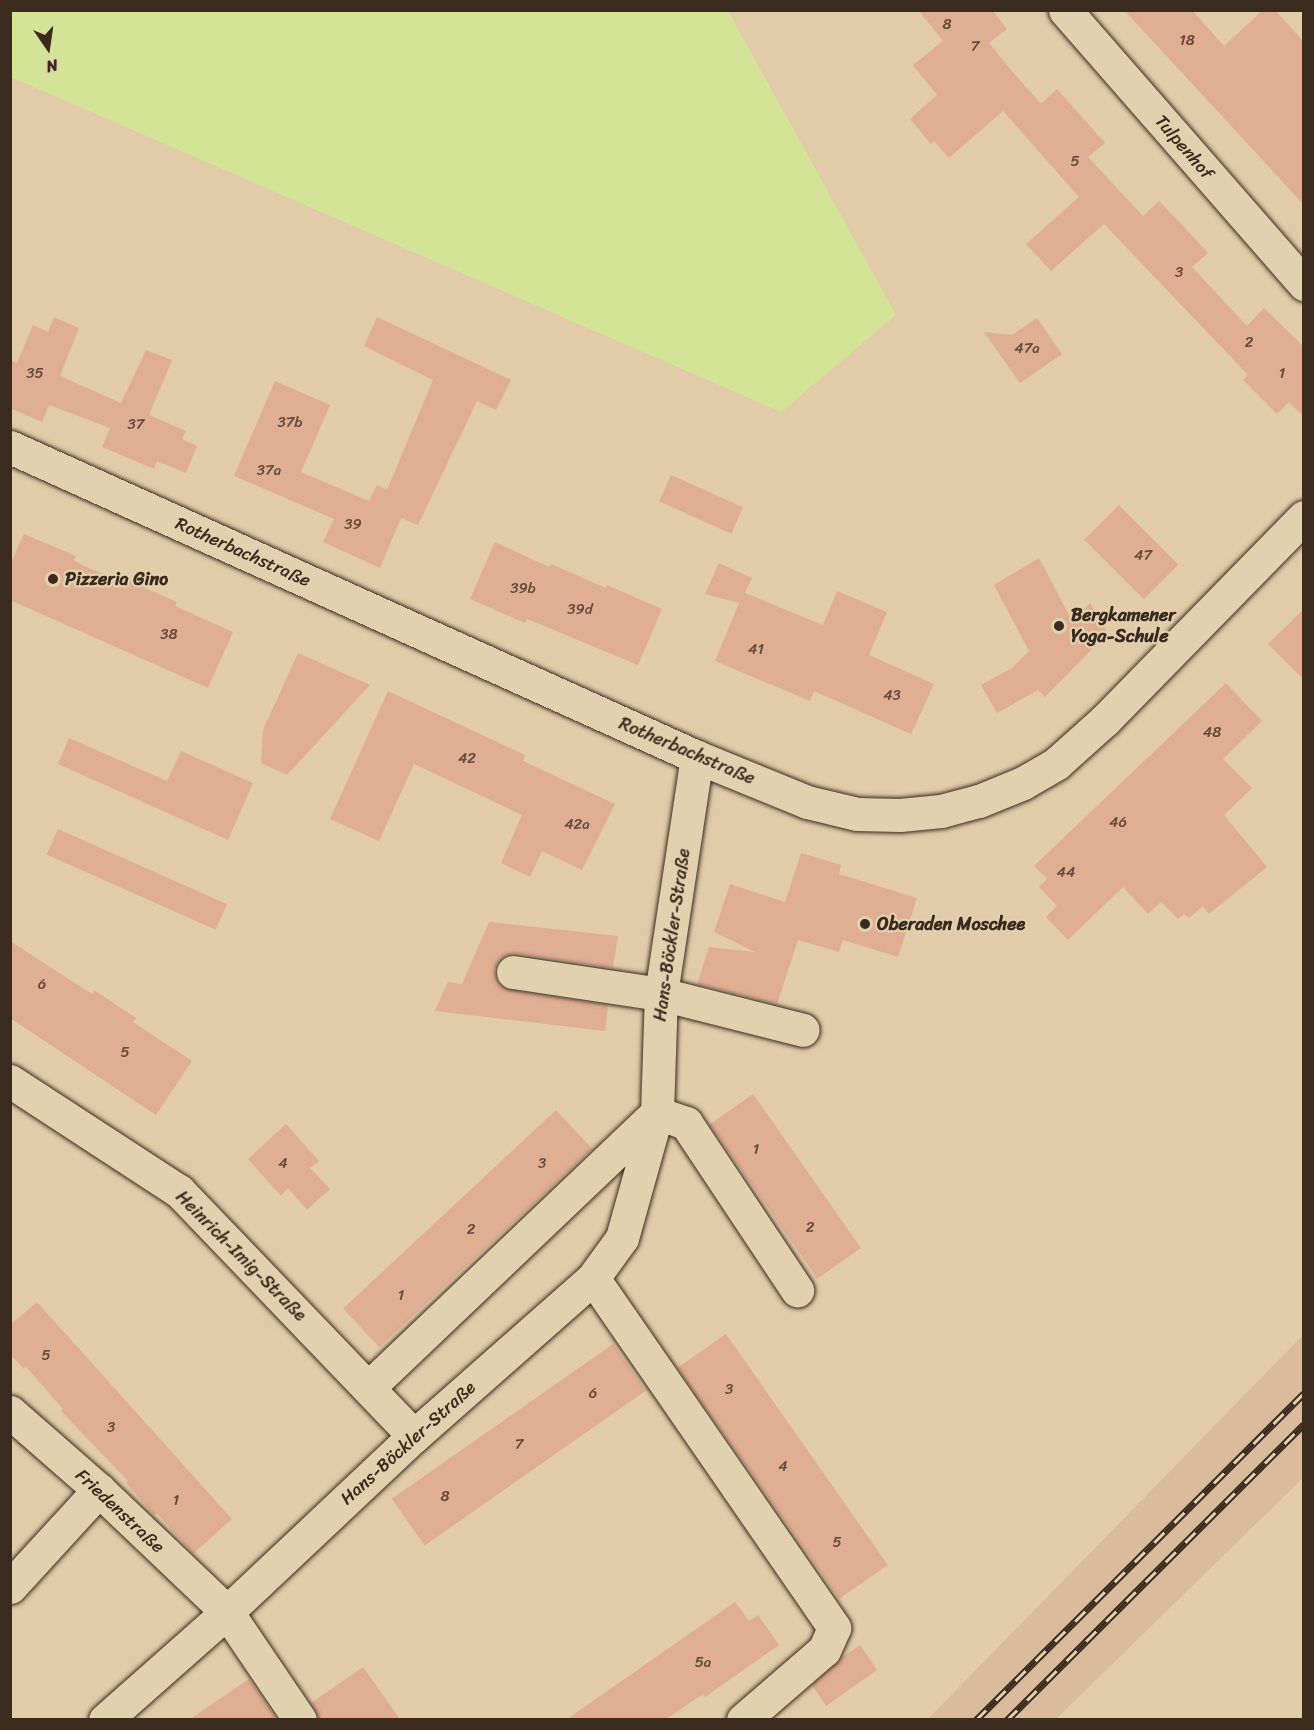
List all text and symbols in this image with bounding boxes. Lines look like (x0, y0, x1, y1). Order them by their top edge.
house number: 8 (942, 16, 952, 34)
north arrow (18, 18, 78, 78)
house number: 18 (1179, 32, 1195, 50)
house number: 7 (971, 38, 979, 56)
text: N (43, 51, 61, 81)
street label: Tulpenhof (1150, 111, 1218, 183)
house number: 5 (1070, 153, 1080, 171)
house number: 3 (1175, 264, 1183, 282)
house number: 2 (1245, 334, 1253, 352)
house number: 47a (1014, 340, 1040, 358)
house number: 35 (26, 365, 44, 383)
house number: 1 (1279, 365, 1285, 383)
house number: 37b (277, 414, 303, 432)
house number: 37 (128, 416, 144, 434)
house number: 37a (257, 462, 281, 480)
street label: Rotherbachstraße (172, 513, 314, 591)
house number: 39 (344, 516, 362, 534)
house number: 47 (1134, 547, 1152, 565)
place label: Pizzeria Gino (65, 568, 168, 590)
marker: Pizzeria Gino (46, 572, 60, 586)
house number: 39b (510, 580, 536, 598)
house number: 39d (567, 601, 593, 619)
place label: Bergkamener Yoga-Schule (1071, 605, 1176, 648)
marker: Bergkamener Yoga-Schule (1052, 619, 1066, 633)
house number: 38 (160, 626, 178, 644)
house number: 41 (748, 641, 764, 659)
house number: 43 (883, 687, 901, 705)
street label: Rotherbachstraße (616, 713, 758, 789)
house number: 48 (1203, 724, 1221, 742)
house number: 42 (458, 750, 476, 768)
house number: 46 (1109, 814, 1127, 832)
house number: 42a (564, 816, 590, 834)
street label: Hans-Böckler-Straße (649, 847, 695, 1023)
house number: 44 (1057, 864, 1075, 882)
place label: Oberaden Moschee (877, 913, 1025, 935)
marker: Oberaden Moschee (858, 917, 872, 931)
house number: 6 (38, 976, 46, 994)
house number: 5 (120, 1044, 130, 1062)
house number: 1 (753, 1141, 759, 1159)
house number: 4 (278, 1155, 288, 1173)
house number: 3 (538, 1155, 546, 1173)
street label: Heinrich-Imig-Straße (171, 1186, 311, 1326)
house number: 2 (806, 1219, 814, 1237)
house number: 2 (467, 1221, 475, 1239)
house number: 1 (398, 1287, 404, 1305)
house number: 5 (41, 1347, 51, 1365)
street label: Hans-Böckler-Straße (336, 1377, 480, 1509)
house number: 3 (725, 1381, 733, 1399)
house number: 6 (589, 1385, 597, 1403)
house number: 3 (107, 1419, 115, 1437)
house number: 7 (515, 1436, 523, 1454)
house number: 4 (778, 1458, 788, 1476)
street label: Friedenstraße (71, 1464, 169, 1558)
house number: 8 (440, 1488, 450, 1506)
house number: 1 (173, 1492, 179, 1510)
house number: 5 (832, 1534, 842, 1552)
house number: 5a (695, 1654, 711, 1672)

